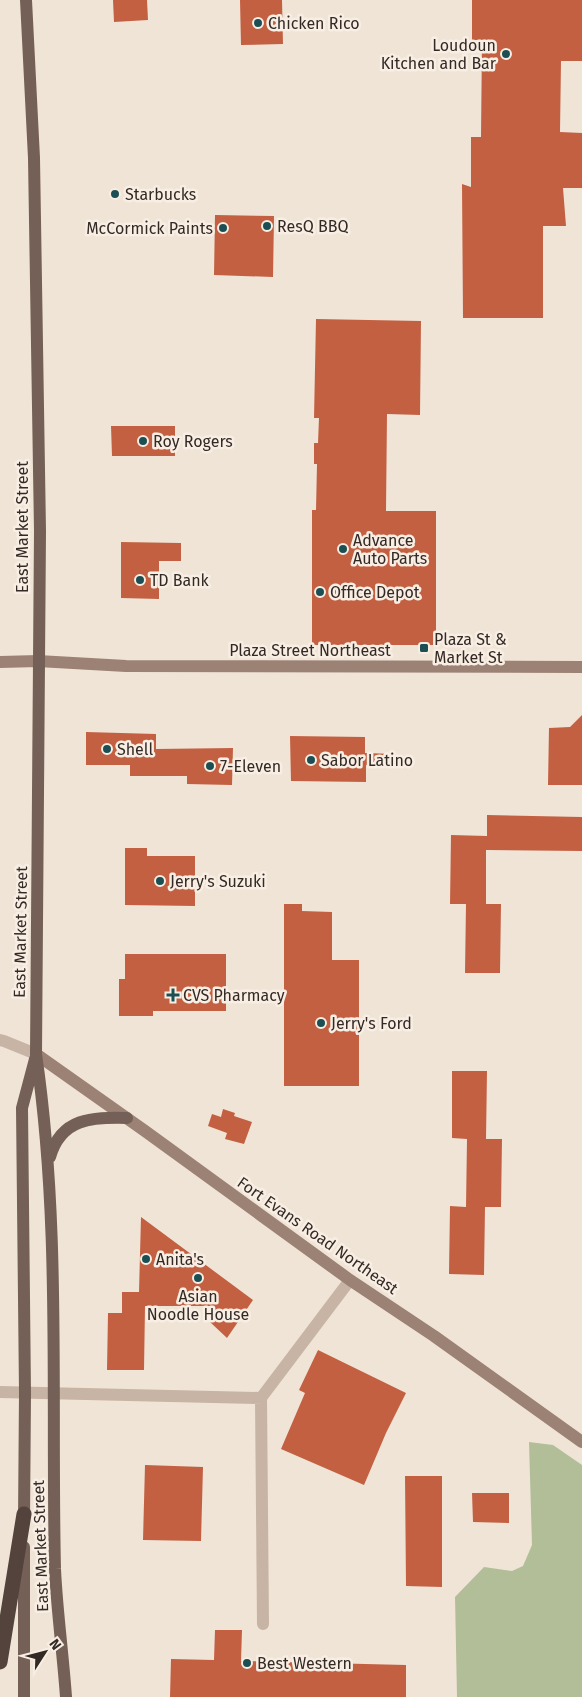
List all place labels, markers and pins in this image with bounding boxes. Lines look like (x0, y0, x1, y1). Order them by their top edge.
place label: Chicken Rico (268, 14, 360, 33)
marker: Chicken Rico (252, 17, 264, 29)
place label: Loudoun Kitchen and Bar (381, 36, 497, 73)
marker: Loudoun Kitchen and Bar (500, 48, 512, 60)
place label: Starbucks (125, 185, 196, 204)
marker: Starbucks (109, 188, 121, 200)
place label: ResQ BBQ (277, 217, 348, 236)
place label: McCormick Paints (86, 219, 213, 238)
marker: ResQ BBQ (261, 220, 273, 232)
marker: McCormick Paints (217, 222, 229, 234)
place label: Roy Rogers (153, 432, 233, 451)
marker: Roy Rogers (137, 435, 149, 447)
place label: Advance Auto Parts (353, 531, 427, 568)
marker: Advance Auto Parts (337, 543, 349, 555)
place label: TD Bank (150, 571, 210, 590)
marker: TD Bank (134, 574, 146, 586)
place label: Office Depot (330, 583, 420, 602)
marker: Office Depot (314, 586, 326, 598)
place label: Plaza St & Market St (434, 630, 507, 667)
marker: Plaza St & Market St (418, 642, 430, 654)
place label: Shell (117, 740, 154, 759)
marker: Shell (101, 743, 113, 755)
place label: Sabor Latino (321, 751, 413, 770)
marker: Sabor Latino (305, 754, 317, 766)
place label: 7-Eleven (220, 757, 281, 776)
marker: 7-Eleven (204, 760, 216, 772)
place label: Jerry's Suzuki (170, 872, 266, 891)
marker: Jerry's Suzuki (154, 875, 166, 887)
place label: CVS Pharmacy (183, 986, 285, 1005)
marker: CVS Pharmacy (167, 989, 179, 1001)
place label: Jerry's Ford (331, 1014, 412, 1033)
marker: Jerry's Ford (315, 1017, 327, 1029)
place label: Anita's (156, 1250, 204, 1269)
marker: Anita's (140, 1253, 152, 1265)
marker: Asian Noodle House (192, 1272, 204, 1284)
place label: Asian Noodle House (147, 1287, 249, 1324)
place label: Best Western (257, 1654, 352, 1673)
marker: Best Western (241, 1657, 253, 1669)

